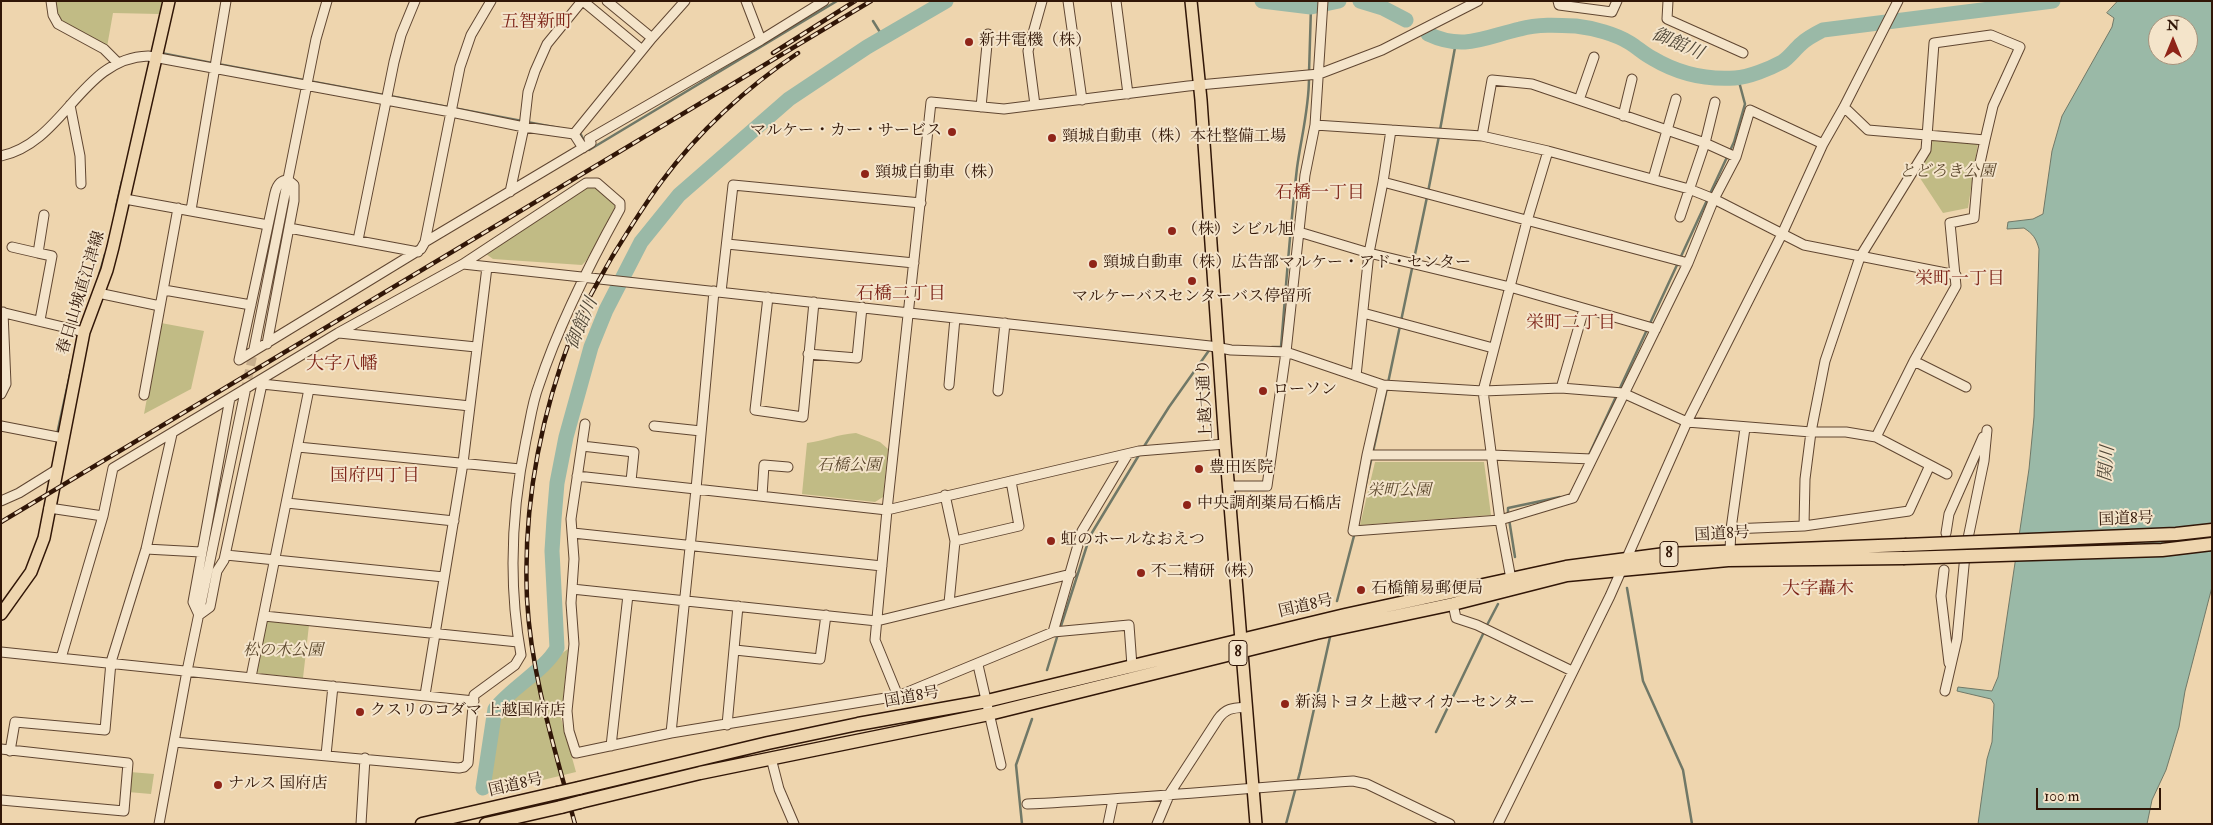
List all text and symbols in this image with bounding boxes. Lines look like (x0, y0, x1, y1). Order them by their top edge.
district label: 五智新町 (501, 12, 573, 34)
north arrow (2148, 15, 2198, 65)
text: N (2167, 17, 2179, 34)
water label: 御館川 (1648, 25, 1706, 65)
place label: 新井電機（株） (979, 32, 1091, 52)
marker: 新井電機（株） (963, 36, 975, 48)
place label: マルケー・カー・サービス (750, 122, 942, 142)
marker: マルケー・カー・サービス (946, 126, 958, 138)
place label: 頸城自動車（株）本社整備工場 (1062, 128, 1286, 148)
marker: 頸城自動車（株）本社整備工場 (1046, 132, 1058, 144)
park label: とどろき公園 (1899, 163, 1995, 183)
place label: 頸城自動車（株） (875, 164, 1003, 184)
marker: 頸城自動車（株） (859, 168, 871, 180)
district label: 石橋一丁目 (1275, 183, 1365, 205)
place label: （株）シビル旭 (1182, 221, 1294, 241)
marker: （株）シビル旭 (1166, 225, 1178, 237)
street label: 春日山城直江津線 (54, 229, 110, 357)
place label: 頸城自動車（株）広告部マルケー・アド・センター (1103, 254, 1471, 274)
marker: 頸城自動車（株）広告部マルケー・アド・センター (1087, 258, 1099, 270)
district label: 栄町一丁目 (1915, 269, 2005, 291)
marker: マルケーバスセンターバス停留所 (1186, 275, 1198, 287)
district label: 石橋二丁目 (856, 284, 946, 306)
place label: マルケーバスセンターバス停留所 (1072, 288, 1312, 308)
water label: 御館川 (563, 295, 603, 353)
district label: 栄町二丁目 (1526, 313, 1616, 335)
district label: 大字八幡 (306, 354, 378, 376)
street label: 上越大通り (1194, 359, 1218, 439)
place label: ローソン (1273, 381, 1337, 401)
marker: ローソン (1257, 385, 1269, 397)
water label: 関川 (2096, 445, 2120, 483)
park label: 石橋公園 (817, 457, 881, 477)
place label: 豊田医院 (1209, 459, 1273, 479)
marker: 豊田医院 (1193, 463, 1205, 475)
district label: 国府四丁目 (330, 466, 420, 488)
park label: 栄町公園 (1367, 482, 1431, 502)
place label: 中央調剤薬局石橋店 (1197, 495, 1341, 515)
marker: 中央調剤薬局石橋店 (1181, 499, 1193, 511)
street label: 国道8号 (2098, 509, 2154, 531)
street label: 国道8号 (1694, 524, 1750, 546)
place label: 虹のホールなおえつ (1061, 531, 1205, 551)
marker: 虹のホールなおえつ (1045, 535, 1057, 547)
road number: 8 (1660, 542, 1678, 566)
place label: 不二精研（株） (1151, 563, 1263, 583)
marker: 不二精研（株） (1135, 567, 1147, 579)
district label: 大字轟木 (1782, 579, 1854, 601)
place label: 石橋簡易郵便局 (1371, 580, 1483, 600)
marker: 石橋簡易郵便局 (1355, 584, 1367, 596)
street label: 国道8号 (1277, 591, 1335, 623)
road number: 8 (1229, 640, 1247, 666)
park label: 松の木公園 (243, 642, 323, 662)
street label: 国道8号 (883, 684, 941, 712)
place label: 新潟トヨタ上越マイカーセンター (1295, 694, 1535, 714)
marker: 新潟トヨタ上越マイカーセンター (1279, 698, 1291, 710)
place label: クスリのコダマ 上越国府店 (370, 702, 565, 722)
marker: クスリのコダマ 上越国府店 (354, 706, 366, 718)
street label: 国道8号 (487, 770, 545, 802)
place label: ナルス 国府店 (228, 775, 327, 795)
scale bar (2038, 778, 2163, 810)
marker: ナルス 国府店 (212, 779, 224, 791)
text: 100 m (2044, 787, 2079, 806)

